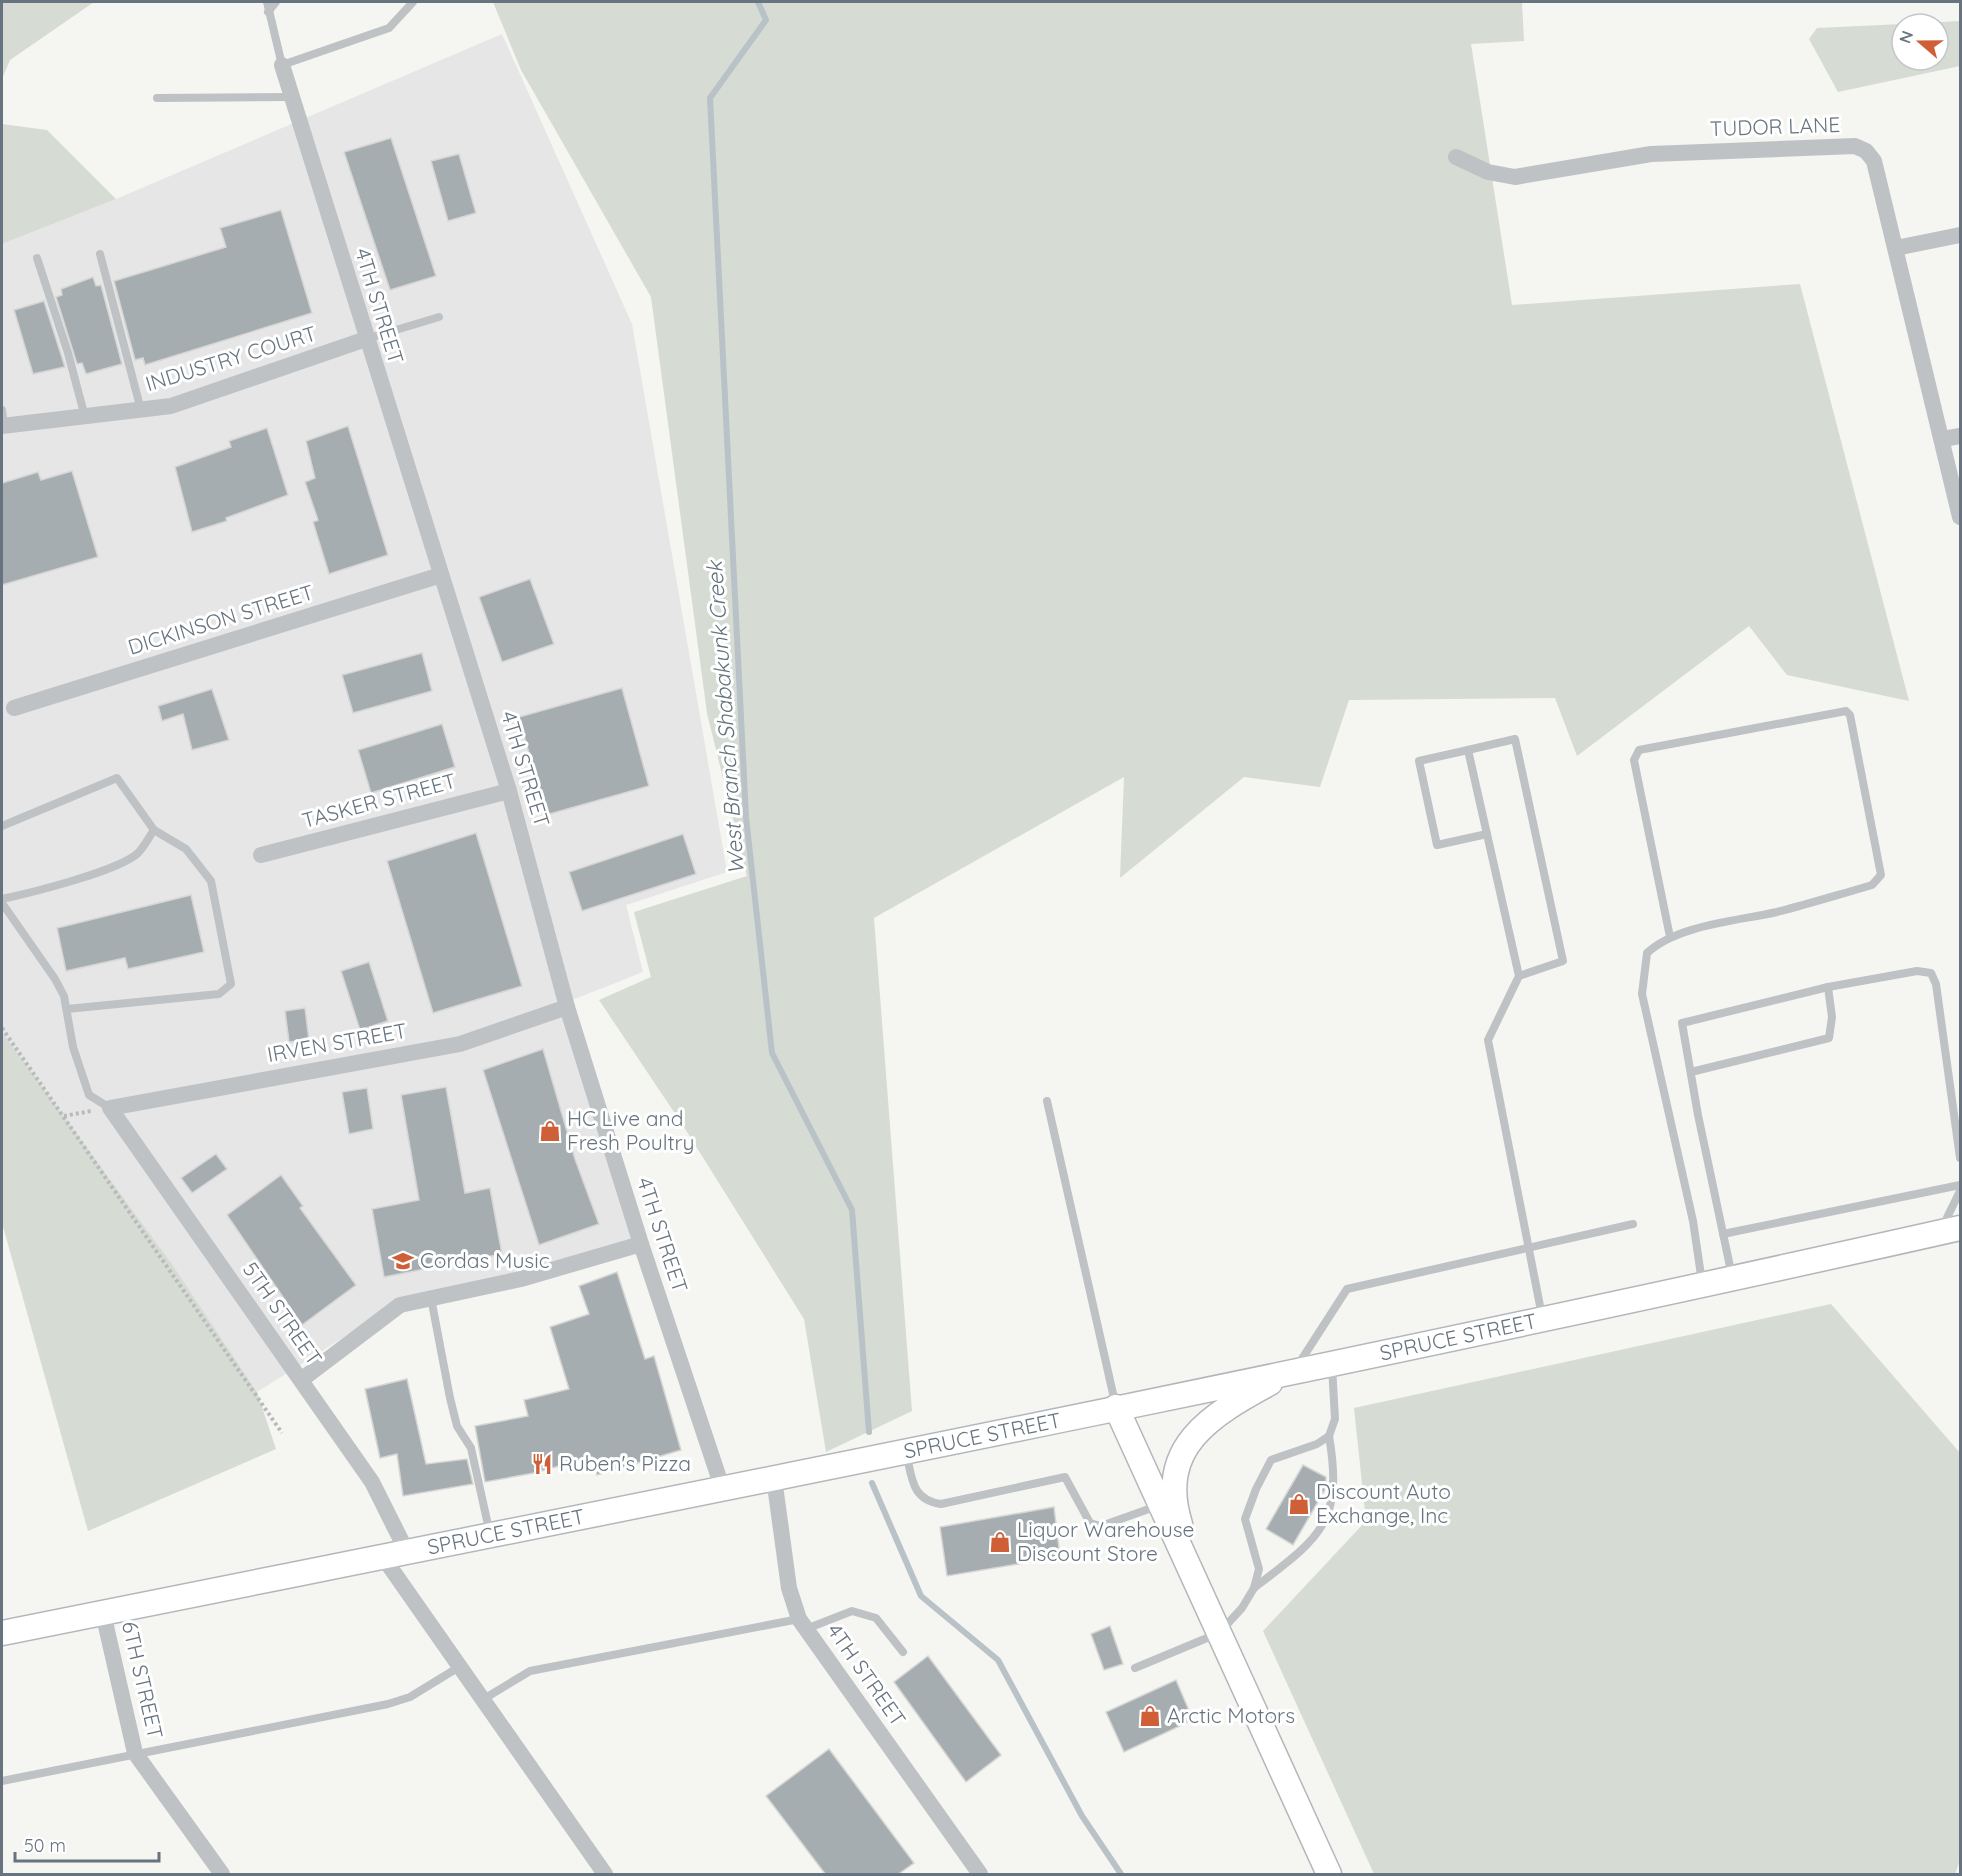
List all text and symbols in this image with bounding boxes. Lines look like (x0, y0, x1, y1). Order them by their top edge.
north arrow (1890, 12, 1950, 72)
text: N (1894, 28, 1917, 46)
street label: TUDOR LANE (1709, 111, 1841, 141)
street label: 4TH STREET (350, 245, 410, 367)
street label: INDUSTRY COURT (142, 320, 319, 396)
water label: West Branch Shabakunk Creek (700, 558, 750, 876)
street label: DICKINSON STREET (125, 578, 317, 660)
street label: 4TH STREET (496, 708, 556, 830)
street label: TASKER STREET (299, 767, 458, 833)
street label: IRVEN STREET (265, 1017, 409, 1067)
place label: HC Live and Fresh Poultry (567, 1105, 695, 1155)
shop icon: HC Live and Fresh Poultry (538, 1119, 562, 1143)
street label: 4TH STREET (632, 1174, 694, 1296)
place label: Cordas Music (420, 1247, 550, 1273)
school or university icon: Cordas Music (391, 1249, 415, 1273)
street label: 5TH STREET (238, 1257, 328, 1370)
street label: SPRUCE STREET (1377, 1307, 1539, 1366)
street label: SPRUCE STREET (901, 1406, 1063, 1464)
place label: Ruben's Pizza (559, 1450, 691, 1476)
restaurant icon: Ruben's Pizza (530, 1452, 554, 1476)
place label: Discount Auto Exchange, Inc (1316, 1478, 1451, 1528)
shop icon: Discount Auto Exchange, Inc (1287, 1492, 1311, 1516)
street label: SPRUCE STREET (425, 1503, 587, 1560)
place label: Liquor Warehouse Discount Store (1017, 1516, 1194, 1566)
shop icon: Liquor Warehouse Discount Store (988, 1530, 1012, 1554)
street label: 6TH STREET (117, 1618, 169, 1741)
street label: 4TH STREET (822, 1618, 912, 1731)
place label: Arctic Motors (1167, 1702, 1295, 1728)
shop icon: Arctic Motors (1138, 1704, 1162, 1728)
scale bar (15, 1825, 159, 1863)
text: 50 m (24, 1834, 66, 1857)

